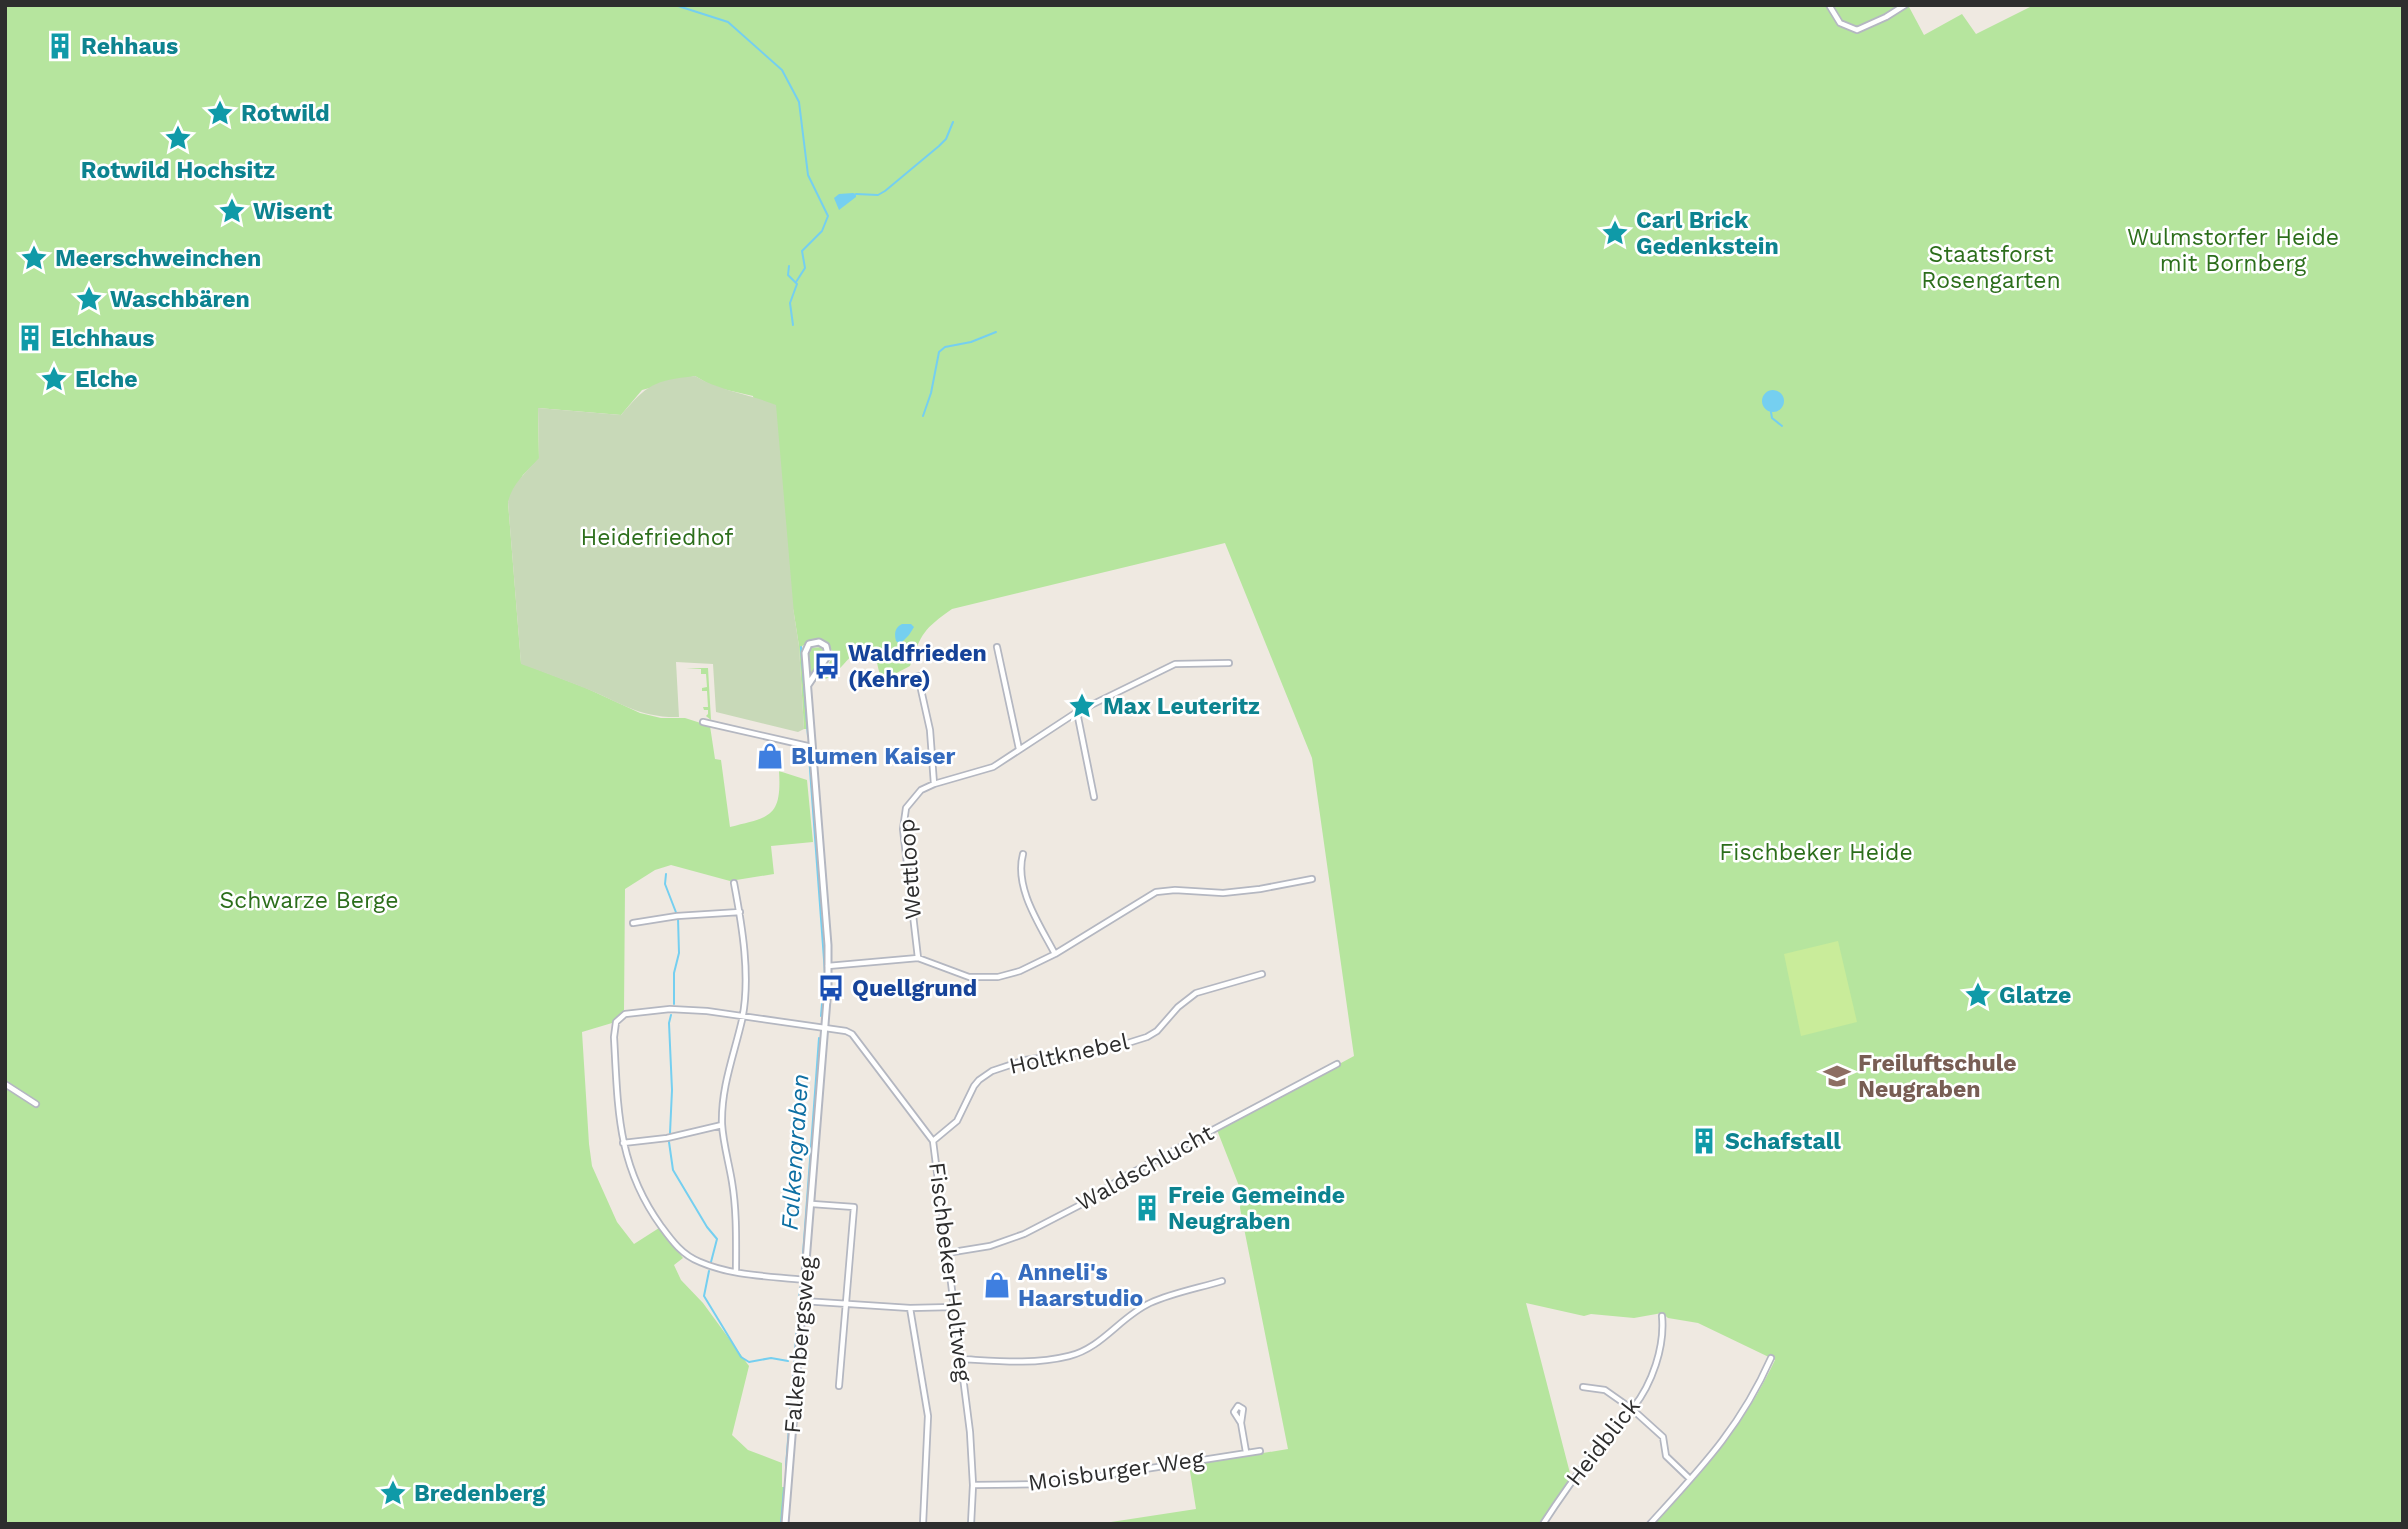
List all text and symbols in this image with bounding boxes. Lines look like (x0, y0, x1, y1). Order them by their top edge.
building icon: Rehhaus (45, 31, 75, 61)
place label: Rehhaus (81, 33, 178, 60)
place icon: Rotwild (205, 98, 235, 128)
place label: Rotwild (241, 100, 330, 127)
place icon: Rotwild Hochsitz (163, 123, 193, 153)
place label: Rotwild Hochsitz (81, 157, 275, 184)
place icon: Wisent (217, 196, 247, 226)
place label: Wisent (253, 198, 332, 225)
place label: Carl Brick Gedenkstein (1636, 207, 1779, 260)
place icon: Carl Brick Gedenkstein (1600, 218, 1630, 248)
park label: Wulmstorfer Heide mit Bornberg (2127, 224, 2339, 277)
park label: Staatsforst Rosengarten (1921, 241, 2061, 294)
place icon: Meerschweinchen (19, 243, 49, 273)
place label: Meerschweinchen (55, 245, 261, 272)
place icon: Waschbären (74, 284, 104, 314)
place label: Waschbären (110, 286, 250, 313)
building icon: Elchhaus (15, 323, 45, 353)
place label: Elchhaus (51, 325, 154, 352)
place icon: Elche (39, 364, 69, 394)
place label: Elche (75, 366, 138, 393)
park label: Heidefriedhof (581, 524, 733, 551)
place label: Waldfrieden (Kehre) (848, 640, 987, 693)
bus stop icon: Waldfrieden (Kehre) (812, 651, 842, 681)
place icon: Max Leuteritz (1067, 691, 1097, 721)
place label: Max Leuteritz (1103, 693, 1260, 720)
shop icon: Blumen Kaiser (755, 741, 785, 771)
place label: Blumen Kaiser (791, 743, 956, 770)
street label: Wettloop (893, 818, 927, 920)
park label: Fischbeker Heide (1719, 839, 1913, 866)
park label: Schwarze Berge (220, 887, 398, 914)
bus stop icon: Quellgrund (816, 973, 846, 1003)
place label: Quellgrund (852, 975, 977, 1002)
place icon: Glatze (1963, 980, 1993, 1010)
place label: Glatze (1999, 982, 2071, 1009)
street label: Holtknebel (1007, 1028, 1131, 1080)
place label: Freiluftschule Neugraben (1858, 1050, 2017, 1103)
school or university icon: Freiluftschule Neugraben (1822, 1061, 1852, 1091)
water label: Falkengraben (776, 1073, 814, 1231)
street label: Waldschlucht (1072, 1119, 1219, 1217)
building icon: Schafstall (1689, 1126, 1719, 1156)
place label: Schafstall (1725, 1128, 1841, 1155)
street label: Fischbeker Holtweg (923, 1161, 977, 1384)
place label: Freie Gemeinde Neugraben (1168, 1182, 1345, 1235)
building icon: Freie Gemeinde Neugraben (1132, 1193, 1162, 1223)
street label: Falkenbergsweg (779, 1255, 821, 1435)
place label: Anneli's Haarstudio (1018, 1259, 1143, 1312)
shop icon: Anneli's Haarstudio (982, 1270, 1012, 1300)
street label: Heidblick (1560, 1393, 1646, 1491)
street label: Moisburger Weg (1026, 1445, 1206, 1497)
place icon: Bredenberg (378, 1478, 408, 1508)
place label: Bredenberg (414, 1480, 545, 1507)

